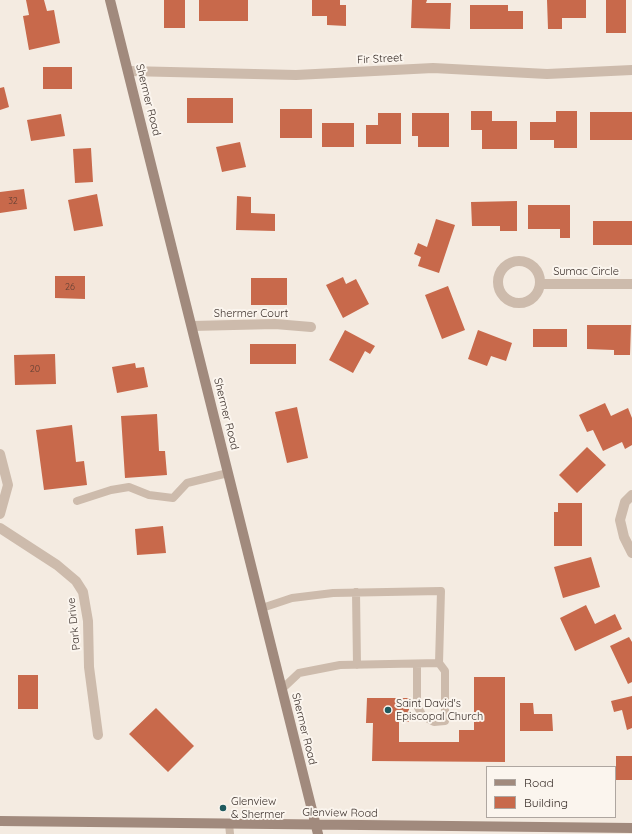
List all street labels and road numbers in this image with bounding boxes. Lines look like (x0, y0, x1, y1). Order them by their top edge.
street label: Fir Street (357, 51, 403, 67)
street label: Shermer Road (133, 63, 163, 137)
street label: Sumac Circle (553, 265, 619, 279)
street label: Shermer Court (214, 307, 288, 321)
street label: Shermer Road (211, 377, 241, 451)
street label: Park Drive (65, 597, 83, 651)
street label: Shermer Road (289, 692, 319, 766)
street label: Glenview Road (302, 806, 378, 820)

